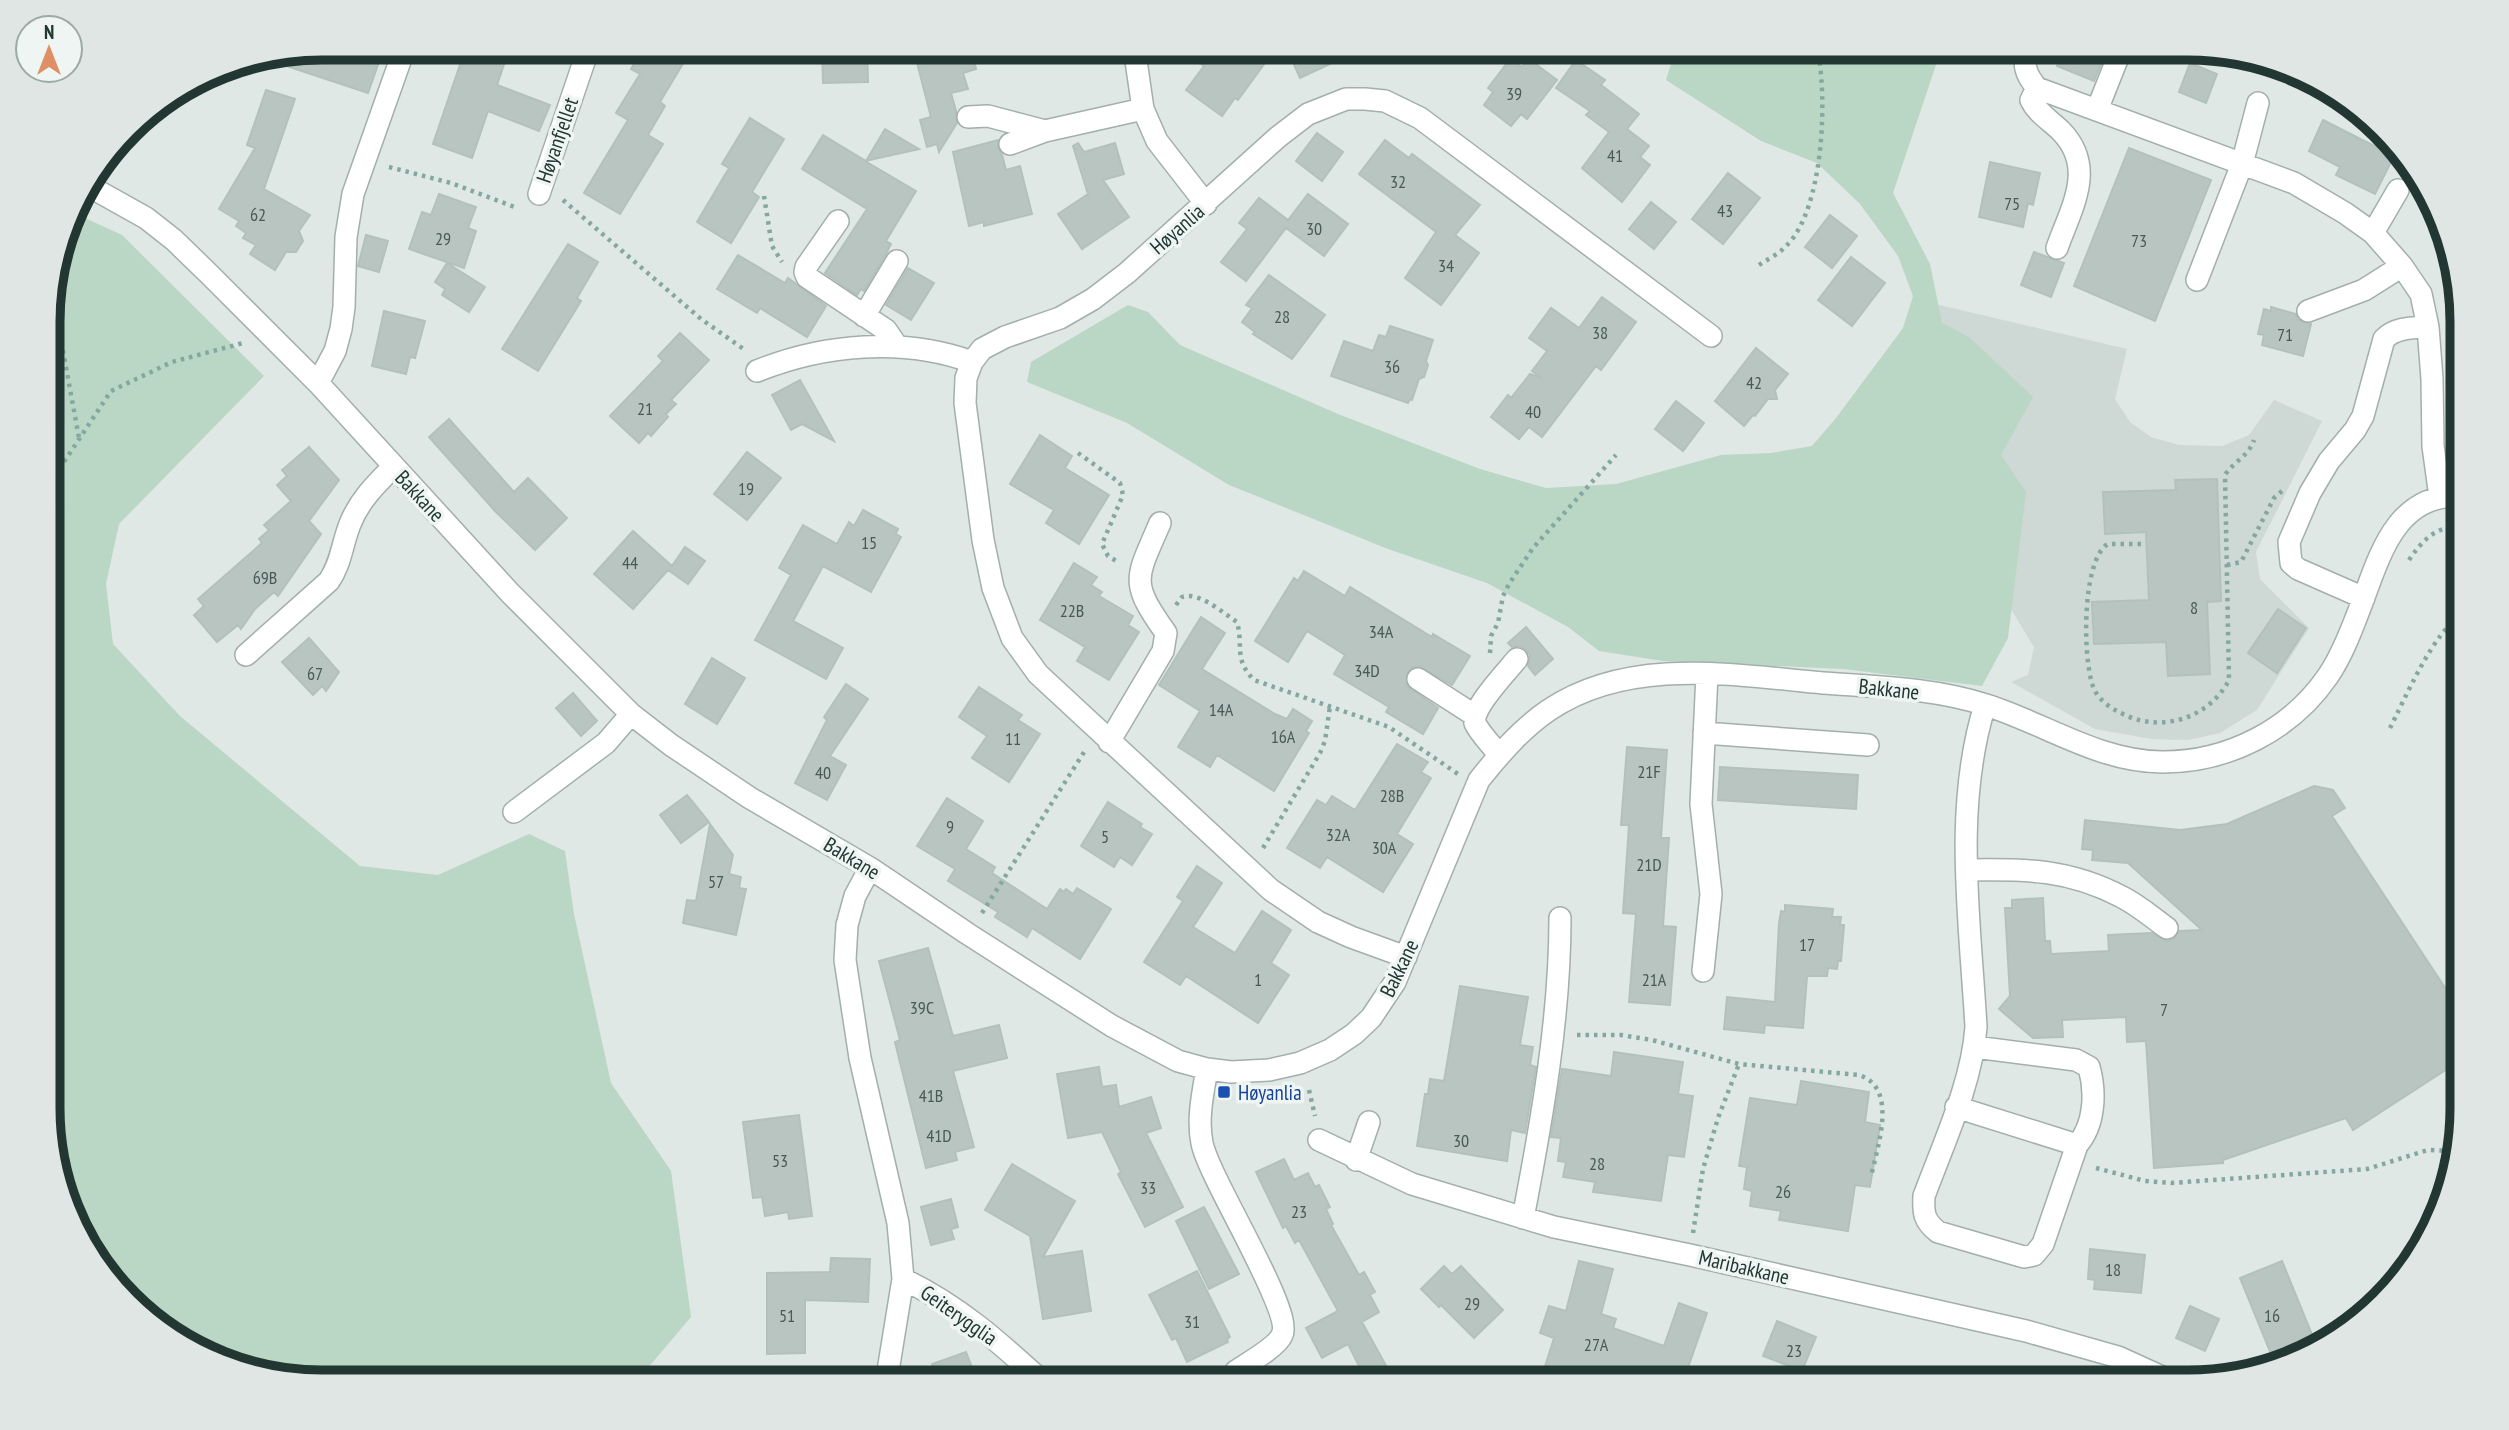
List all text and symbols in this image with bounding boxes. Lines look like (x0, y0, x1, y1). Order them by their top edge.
north arrow (14, 14, 84, 84)
text: N (44, 20, 54, 44)
house number: 39 (1506, 82, 1522, 105)
street label: Høyanfjellet (530, 94, 584, 186)
house number: 41 (1607, 144, 1623, 167)
house number: 32 (1390, 170, 1406, 193)
house number: 75 (2004, 192, 2020, 215)
street label: Høyanlia (1144, 198, 1210, 260)
house number: 43 (1717, 199, 1733, 222)
house number: 62 (250, 203, 266, 226)
house number: 30 (1306, 217, 1322, 240)
house number: 29 (435, 227, 451, 250)
house number: 73 (2131, 229, 2147, 252)
house number: 34 (1438, 254, 1454, 277)
house number: 28 (1274, 305, 1290, 328)
house number: 38 (1592, 321, 1608, 344)
house number: 71 (2277, 323, 2293, 346)
house number: 36 (1384, 355, 1400, 378)
house number: 42 (1746, 371, 1762, 394)
house number: 21 (637, 397, 653, 420)
house number: 40 (1525, 400, 1541, 423)
street label: Bakkane (389, 465, 451, 527)
house number: 19 (738, 477, 754, 500)
house number: 15 (861, 531, 877, 554)
house number: 44 (622, 551, 638, 574)
house number: 69B (253, 566, 277, 589)
house number: 8 (2190, 596, 2198, 619)
house number: 22B (1060, 599, 1084, 622)
house number: 34A (1369, 620, 1394, 643)
house number: 34D (1354, 659, 1380, 682)
house number: 67 (307, 662, 323, 685)
street label: Bakkane (1857, 672, 1921, 706)
house number: 14A (1209, 698, 1234, 721)
house number: 16A (1271, 725, 1296, 748)
house number: 11 (1005, 727, 1021, 750)
house number: 21F (1637, 760, 1661, 783)
house number: 40 (815, 761, 831, 784)
house number: 28B (1380, 784, 1404, 807)
house number: 9 (946, 815, 954, 838)
house number: 32A (1326, 823, 1351, 846)
house number: 5 (1101, 825, 1109, 848)
street label: Bakkane (819, 831, 885, 885)
house number: 30A (1372, 836, 1397, 859)
house number: 21D (1636, 853, 1662, 876)
house number: 57 (708, 870, 724, 893)
house number: 17 (1799, 933, 1815, 956)
street label: Bakkane (1374, 935, 1424, 1001)
house number: 1 (1254, 968, 1262, 991)
house number: 21A (1642, 968, 1667, 991)
house number: 39C (910, 996, 934, 1019)
house number: 7 (2160, 998, 2168, 1021)
place label: Høyanlia (1238, 1079, 1302, 1106)
house number: 41B (919, 1084, 943, 1107)
marker: Høyanlia (1216, 1084, 1232, 1100)
house number: 41D (926, 1124, 952, 1147)
house number: 30 (1453, 1129, 1469, 1152)
house number: 53 (772, 1149, 788, 1172)
house number: 28 (1589, 1152, 1605, 1175)
house number: 33 (1140, 1176, 1156, 1199)
house number: 26 (1775, 1180, 1791, 1203)
house number: 23 (1291, 1200, 1307, 1223)
street label: Maribakkane (1696, 1243, 1792, 1291)
house number: 18 (2105, 1258, 2121, 1281)
street label: Geiterygglia (915, 1279, 1003, 1351)
house number: 29 (1464, 1292, 1480, 1315)
house number: 51 (779, 1304, 795, 1327)
house number: 16 (2264, 1304, 2280, 1327)
house number: 31 (1184, 1310, 1200, 1333)
house number: 27A (1584, 1333, 1609, 1356)
house number: 23 (1786, 1339, 1802, 1362)

